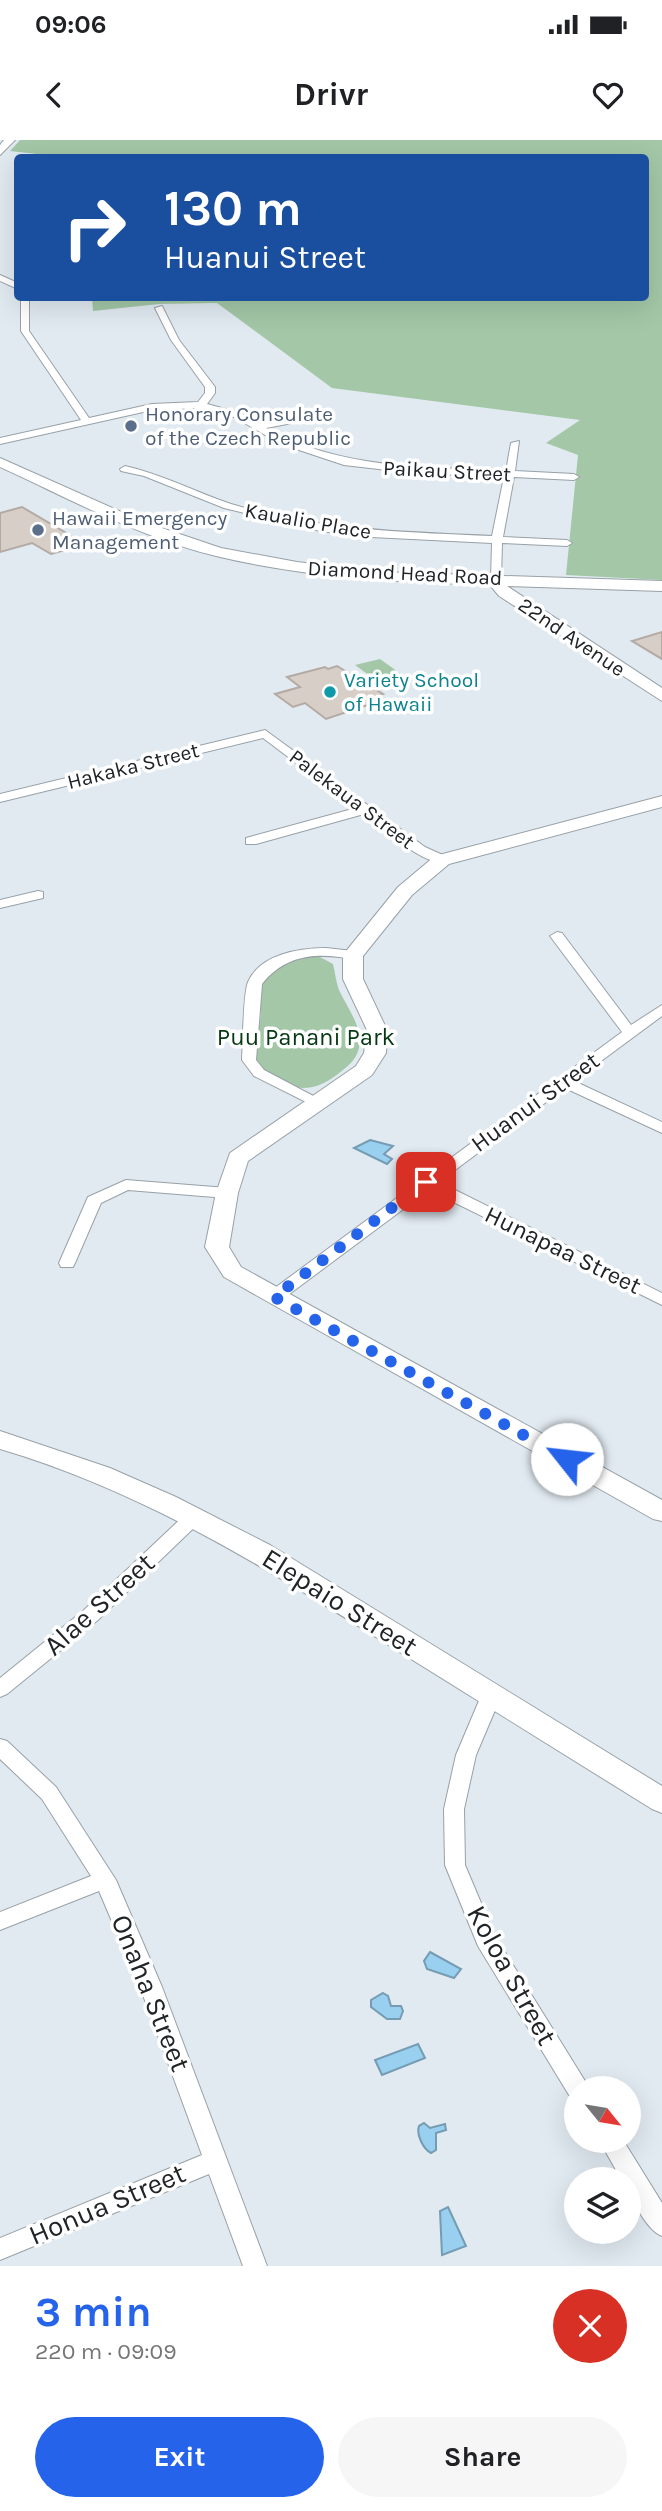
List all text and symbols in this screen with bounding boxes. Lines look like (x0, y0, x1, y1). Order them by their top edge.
text: 09:06 (35, 9, 107, 40)
icon: back (35, 76, 73, 114)
text: Drivr (294, 76, 368, 113)
icon: heart (589, 76, 627, 114)
text: 130 m (164, 180, 302, 237)
icon: right (49, 182, 140, 273)
text: Huanui Street (164, 239, 366, 276)
place label: Honorary Consulate of the Czech Republic (145, 402, 351, 450)
marker: Honorary Consulate of the Czech Republic (123, 418, 139, 434)
street label: Paikau Street (382, 456, 512, 486)
street label: Kaualio Place (243, 498, 373, 544)
place label: Hawaii Emergency Management (52, 506, 228, 554)
marker: Hawaii Emergency Management (30, 522, 46, 538)
street label: Diamond Head Road (307, 556, 503, 590)
street label: 22nd Avenue (514, 593, 630, 681)
place label: Variety School of Hawaii (344, 668, 479, 716)
marker: Variety School of Hawaii (322, 684, 338, 700)
street label: Hakaka Street (65, 738, 202, 794)
street label: Palekaua Street (285, 744, 419, 854)
park label: Puu Panani Park (217, 1023, 395, 1051)
street label: Huanui Street (465, 1046, 605, 1158)
pin (396, 1152, 456, 1212)
icon: arrive (407, 1163, 445, 1201)
street label: Hunapaa Street (480, 1200, 646, 1300)
position arrow (530, 1422, 604, 1496)
street label: Elepaio Street (256, 1541, 424, 1663)
street label: Alae Street (37, 1546, 161, 1662)
street label: Koloa Street (460, 1899, 564, 2051)
street label: Onaha Street (105, 1910, 197, 2076)
north arrow (564, 2076, 640, 2152)
map controls (564, 2076, 641, 2244)
street label: Honua Street (24, 2156, 190, 2252)
button: layers (564, 2167, 641, 2244)
text: 3 min (35, 2287, 152, 2337)
button: close (553, 2289, 627, 2363)
text: 220 m · 09:09 (35, 2338, 177, 2365)
button: Exit (35, 2417, 324, 2497)
button: Share (338, 2417, 627, 2497)

